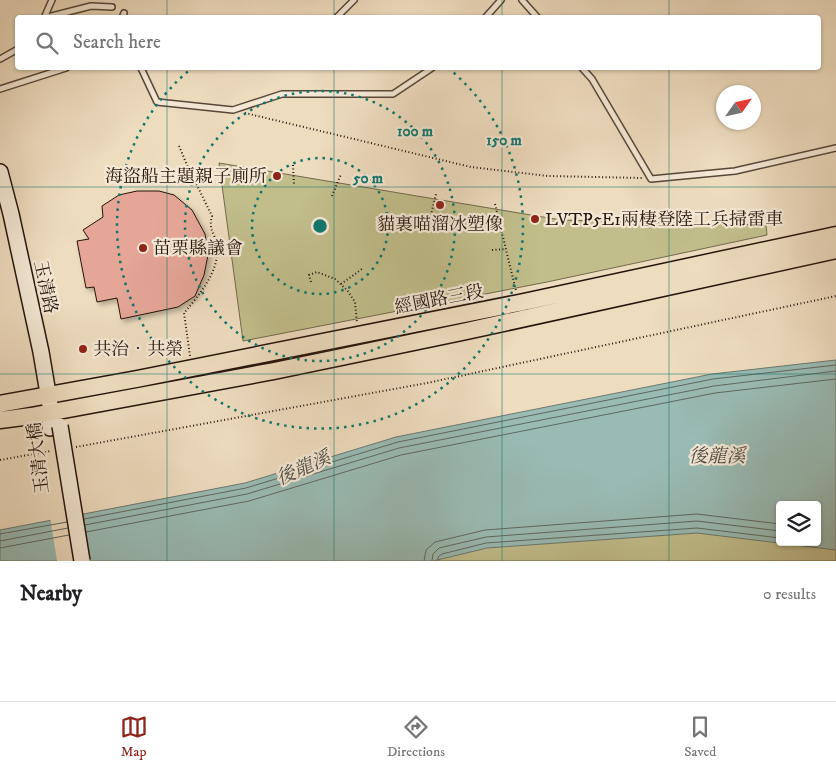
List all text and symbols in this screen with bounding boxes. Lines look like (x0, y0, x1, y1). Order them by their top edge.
search box (15, 15, 821, 70)
icon: search (33, 29, 61, 57)
text: Search here (73, 31, 161, 54)
north arrow (716, 85, 761, 130)
text: 100 m (397, 122, 434, 141)
text: 150 m (486, 131, 522, 150)
place label: 海盜船主題親子廁所 (105, 166, 267, 188)
text: 50 m (352, 169, 384, 188)
marker: 海盜船主題親子廁所 (271, 170, 283, 182)
marker: 貓裏喵溜冰塑像 (434, 199, 446, 211)
place label: LVTP5E1兩棲登陸工兵掃雷車 (545, 209, 783, 231)
marker: LVTP5E1兩棲登陸工兵掃雷車 (529, 213, 541, 225)
place label: 貓裏喵溜冰塑像 (377, 214, 503, 236)
centre of rings (311, 217, 329, 235)
place label: 苗栗縣議會 (153, 238, 243, 260)
marker: 苗栗縣議會 (137, 242, 149, 254)
street label: 玉清路 (29, 259, 61, 316)
street label: 經國路三段 (393, 281, 485, 319)
place label: 共治‧共榮 (93, 339, 183, 361)
marker: 共治‧共榮 (77, 343, 89, 355)
street label: 玉清大橋 (24, 421, 54, 495)
water label: 後龍溪 (273, 445, 336, 490)
water label: 後龍溪 (688, 445, 747, 468)
map controls (776, 501, 821, 546)
button: layers (776, 501, 821, 546)
text: Nearby (20, 581, 82, 607)
text: 0 results (763, 584, 816, 604)
tab: Map (120, 713, 148, 761)
tab: Directions (387, 713, 445, 761)
tab: Saved (684, 713, 716, 761)

